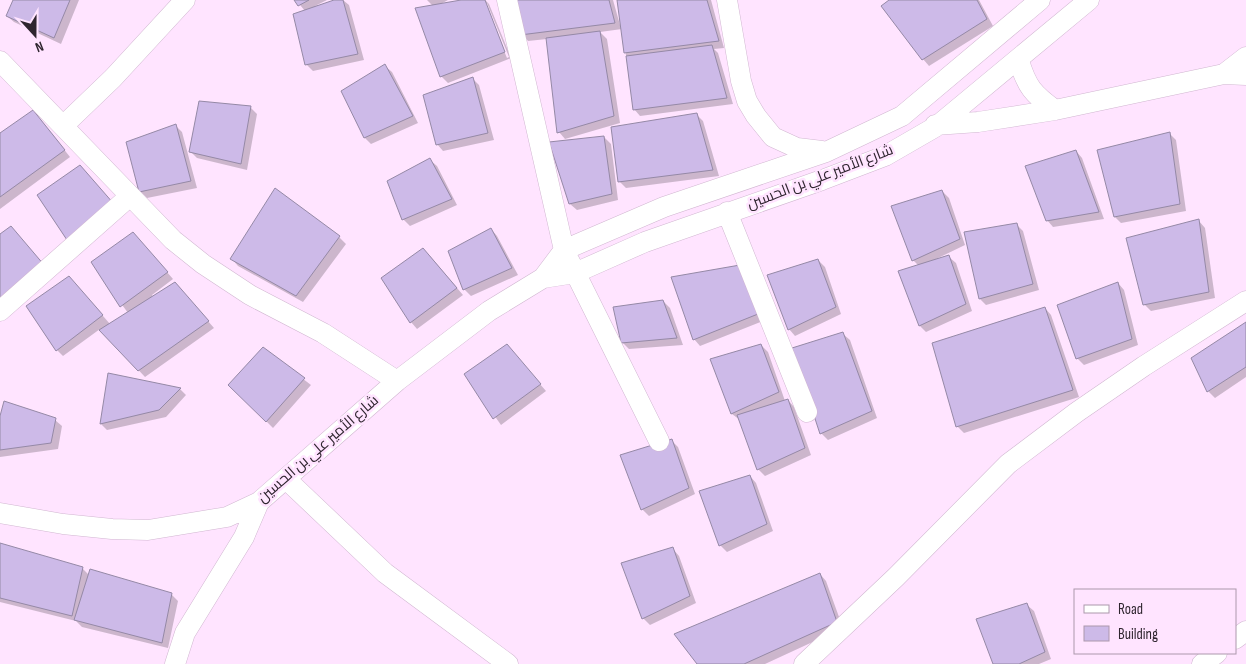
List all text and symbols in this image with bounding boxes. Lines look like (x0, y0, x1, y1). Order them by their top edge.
north arrow (10, 10, 60, 60)
text: N (33, 37, 46, 56)
street label: شارع الأمير علي بن الحسين (744, 140, 896, 216)
street label: شارع الأمير علي بن الحسين (253, 391, 384, 509)
legend (1074, 589, 1236, 654)
text: Road (1118, 600, 1143, 619)
text: Building (1118, 625, 1158, 644)

